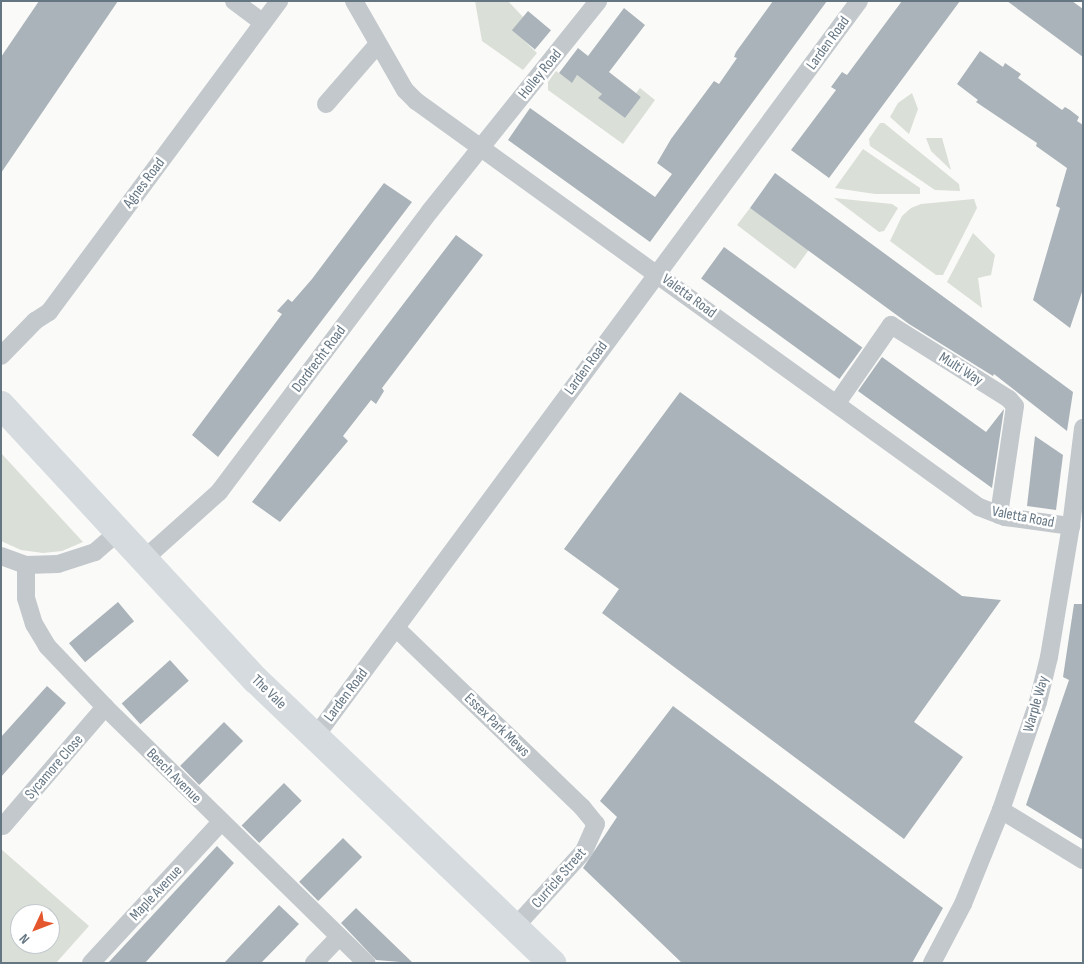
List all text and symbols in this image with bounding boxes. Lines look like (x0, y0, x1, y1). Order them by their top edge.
street label: Larden Road (803, 13, 853, 73)
street label: Holley Road (515, 46, 565, 102)
street label: Agnes Road (119, 154, 169, 212)
street label: Valetta Road (658, 270, 720, 322)
street label: Dordrecht Road (288, 322, 350, 396)
street label: Larden Road (561, 338, 611, 398)
street label: Multi Way (936, 349, 986, 389)
street label: Valetta Road (990, 502, 1056, 532)
street label: Larden Road (320, 665, 372, 725)
street label: The Vale (248, 671, 290, 713)
street label: Warple Way (1019, 674, 1053, 734)
street label: Essex Park Mews (461, 689, 533, 761)
street label: Sycamore Close (21, 731, 87, 803)
street label: Beech Avenue (143, 745, 205, 807)
street label: Curricle Street (528, 844, 590, 912)
street label: Maple Avenue (126, 862, 186, 924)
north arrow (10, 904, 60, 954)
text: N (16, 930, 33, 947)

